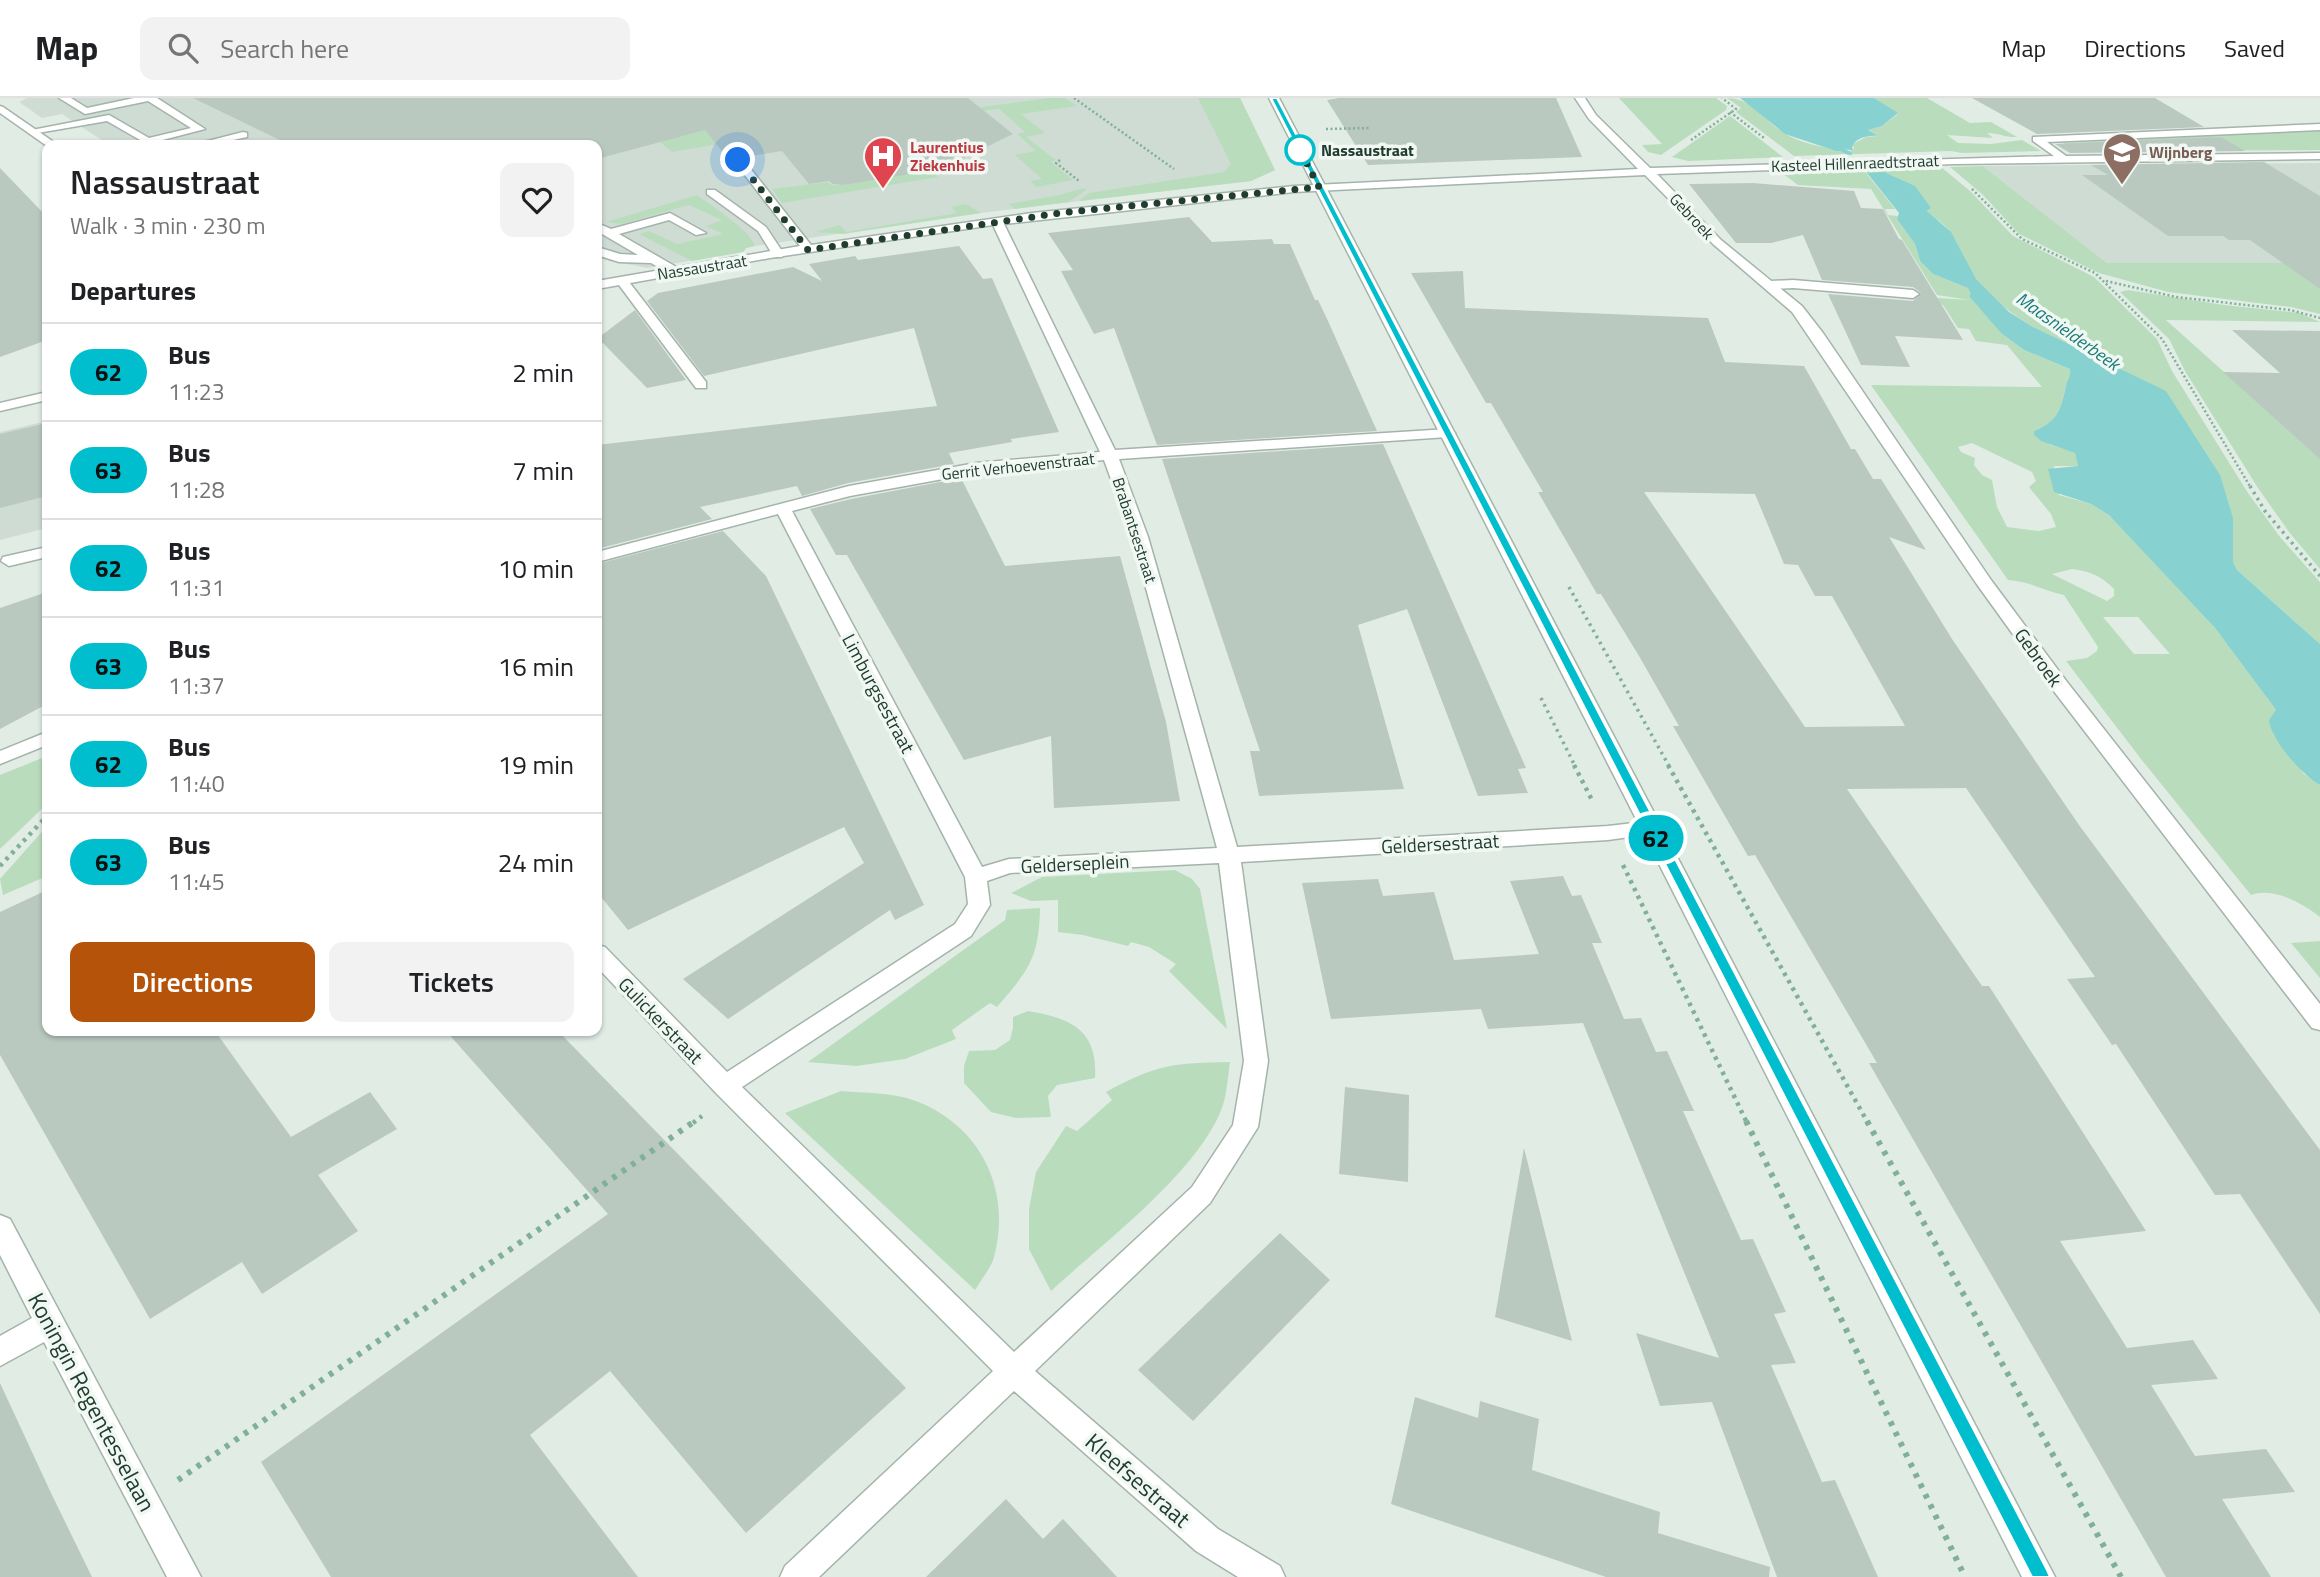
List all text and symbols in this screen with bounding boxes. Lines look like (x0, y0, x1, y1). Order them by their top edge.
search box (140, 17, 630, 80)
text: Map (35, 23, 98, 73)
icon: search (164, 29, 202, 67)
text: Search here (220, 29, 349, 68)
text: Map (2001, 30, 2046, 66)
text: Directions (2084, 30, 2186, 66)
text: Saved (2224, 30, 2285, 66)
school or university icon: Wijnberg (2101, 131, 2143, 186)
hospital icon: Laurentius Ziekenhuis (862, 135, 904, 190)
place label: Laurentius Ziekenhuis (910, 135, 985, 177)
marker: Nassaustraat (1285, 135, 1315, 165)
place label: Nassaustraat (1321, 138, 1414, 162)
place label: Wijnberg (2149, 140, 2213, 164)
your location (720, 142, 755, 177)
street label: Kasteel Hillenraedtstraat (1771, 148, 1940, 178)
text: Nassaustraat (70, 157, 259, 207)
button: heart (500, 163, 574, 237)
street label: Gebroek (1664, 187, 1720, 245)
text: Walk · 3 min · 230 m (70, 208, 266, 243)
street label: Nassaustraat (655, 248, 749, 286)
text: Departures (70, 271, 196, 310)
water label: Maasnielderbeek (2011, 285, 2127, 378)
text: Bus (168, 335, 210, 374)
text: 2 min (512, 353, 574, 392)
text: 62 (95, 354, 122, 390)
text: 11:23 (168, 374, 225, 409)
text: Bus (168, 433, 210, 472)
street label: Gerrit Verhoevenstraat (940, 446, 1096, 486)
text: 7 min (512, 451, 574, 490)
text: 63 (95, 452, 122, 488)
text: 11:28 (168, 472, 225, 507)
street label: Brabantsestraat (1107, 474, 1163, 586)
text: Bus (168, 531, 210, 570)
text: 10 min (498, 549, 574, 588)
text: 62 (95, 550, 122, 586)
text: 11:31 (168, 570, 225, 605)
street label: Gebroek (2008, 622, 2070, 692)
street label: Limburgsestraat (835, 628, 923, 758)
text: Bus (168, 629, 210, 668)
text: 16 min (498, 647, 574, 686)
text: 63 (95, 648, 122, 684)
text: 11:37 (168, 668, 225, 703)
text: Bus (168, 727, 210, 766)
text: 19 min (498, 745, 574, 784)
text: 62 (95, 746, 122, 782)
text: 11:40 (168, 766, 225, 801)
line badge: 62 (1624, 815, 1688, 861)
text: 62 (1643, 820, 1669, 856)
text: Bus (168, 825, 210, 864)
street label: Geldersestraat (1380, 825, 1500, 861)
text: 24 min (498, 843, 574, 882)
text: 63 (95, 844, 122, 880)
street label: Gelderseplein (1020, 846, 1130, 880)
text: 11:45 (168, 864, 225, 899)
button: Directions (70, 942, 315, 1022)
button: Tickets (329, 942, 574, 1022)
street label: Gulickerstraat (612, 970, 710, 1070)
street label: Koningin Regentesselaan (19, 1286, 165, 1518)
street label: Kleefsestraat (1078, 1424, 1198, 1536)

